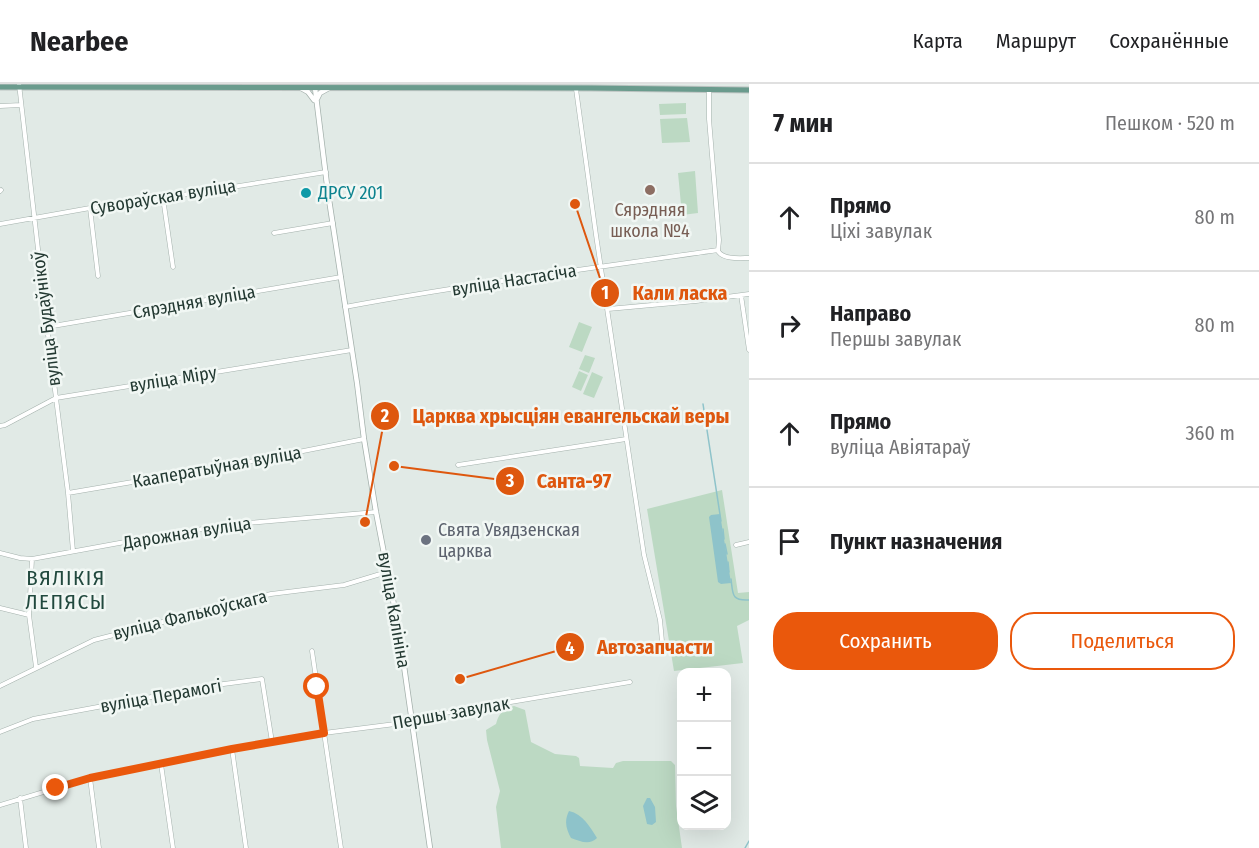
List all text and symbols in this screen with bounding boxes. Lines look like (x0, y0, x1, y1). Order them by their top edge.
text: Nearbee (30, 25, 129, 58)
text: Карта (913, 28, 963, 54)
text: Маршрут (996, 28, 1076, 54)
text: Сохранённые (1109, 28, 1229, 54)
text: 7 мин (773, 108, 833, 139)
text: Пешком · 520 m (1105, 111, 1235, 135)
street label: Сувораўская вуліца (89, 175, 238, 219)
place label: ДРСУ 201 (317, 182, 383, 204)
marker: Сярэдняя школа №4 (643, 183, 657, 197)
marker: ДРСУ 201 (299, 186, 313, 200)
text: Прямо (830, 192, 891, 219)
place label: Сярэдняя школа №4 (610, 199, 690, 242)
icon: ahead (773, 201, 806, 234)
text: 80 m (1195, 205, 1235, 229)
text: Ціхі завулак (830, 219, 932, 243)
street label: вуліца Будаўнікоў (27, 250, 65, 388)
street label: вуліца Настасіча (450, 259, 578, 301)
callout: Кали ласка (590, 274, 739, 312)
street label: Сярэдняя вуліца (131, 280, 257, 324)
text: Кали ласка (633, 281, 728, 305)
text: 1 (601, 282, 609, 304)
text: Направо (830, 300, 911, 327)
icon: right (773, 309, 806, 342)
text: 80 m (1195, 313, 1235, 337)
text: Першы завулак (830, 327, 961, 351)
street label: вуліца Міру (128, 361, 218, 397)
callout: Царква хрысціян евангельскай веры (370, 397, 741, 435)
text: Царква хрысціян евангельскай веры (413, 404, 729, 428)
text: 2 (380, 405, 389, 427)
text: Прямо (830, 408, 891, 435)
icon: ahead (773, 417, 806, 450)
text: 360 m (1186, 421, 1235, 445)
text: вуліца Авіятараў (830, 435, 971, 459)
street label: Кааператыўная вуліца (131, 441, 303, 493)
callout: Санта-97 (495, 462, 624, 500)
text: Санта-97 (537, 469, 612, 493)
text: 3 (505, 470, 515, 492)
street label: Дарожная вуліца (120, 512, 253, 554)
place label: Свята Увядзенская царква (438, 519, 580, 562)
icon: arrive (773, 525, 806, 558)
text: Пункт назначения (830, 528, 1002, 555)
marker: Свята Увядзенская царква (419, 533, 433, 547)
street label: вуліца Калініна (373, 550, 415, 670)
district label: ВЯЛІКІЯ ЛЕПЯСЫ (25, 565, 107, 615)
street label: вуліца Фалькоўскага (111, 585, 269, 645)
button: Сохранить (773, 612, 998, 670)
button: Поделиться (1010, 612, 1235, 670)
callout: Автозапчасти (555, 628, 725, 666)
text: Автозапчасти (596, 635, 713, 659)
text: 4 (565, 637, 575, 659)
map controls (677, 668, 731, 830)
button: + (677, 668, 731, 722)
route start (303, 673, 329, 699)
street label: вуліца Перамогі (99, 674, 223, 718)
street label: Першы завулак (391, 692, 512, 734)
button: − (677, 722, 731, 776)
route end (42, 774, 68, 800)
button: layers (677, 776, 731, 830)

